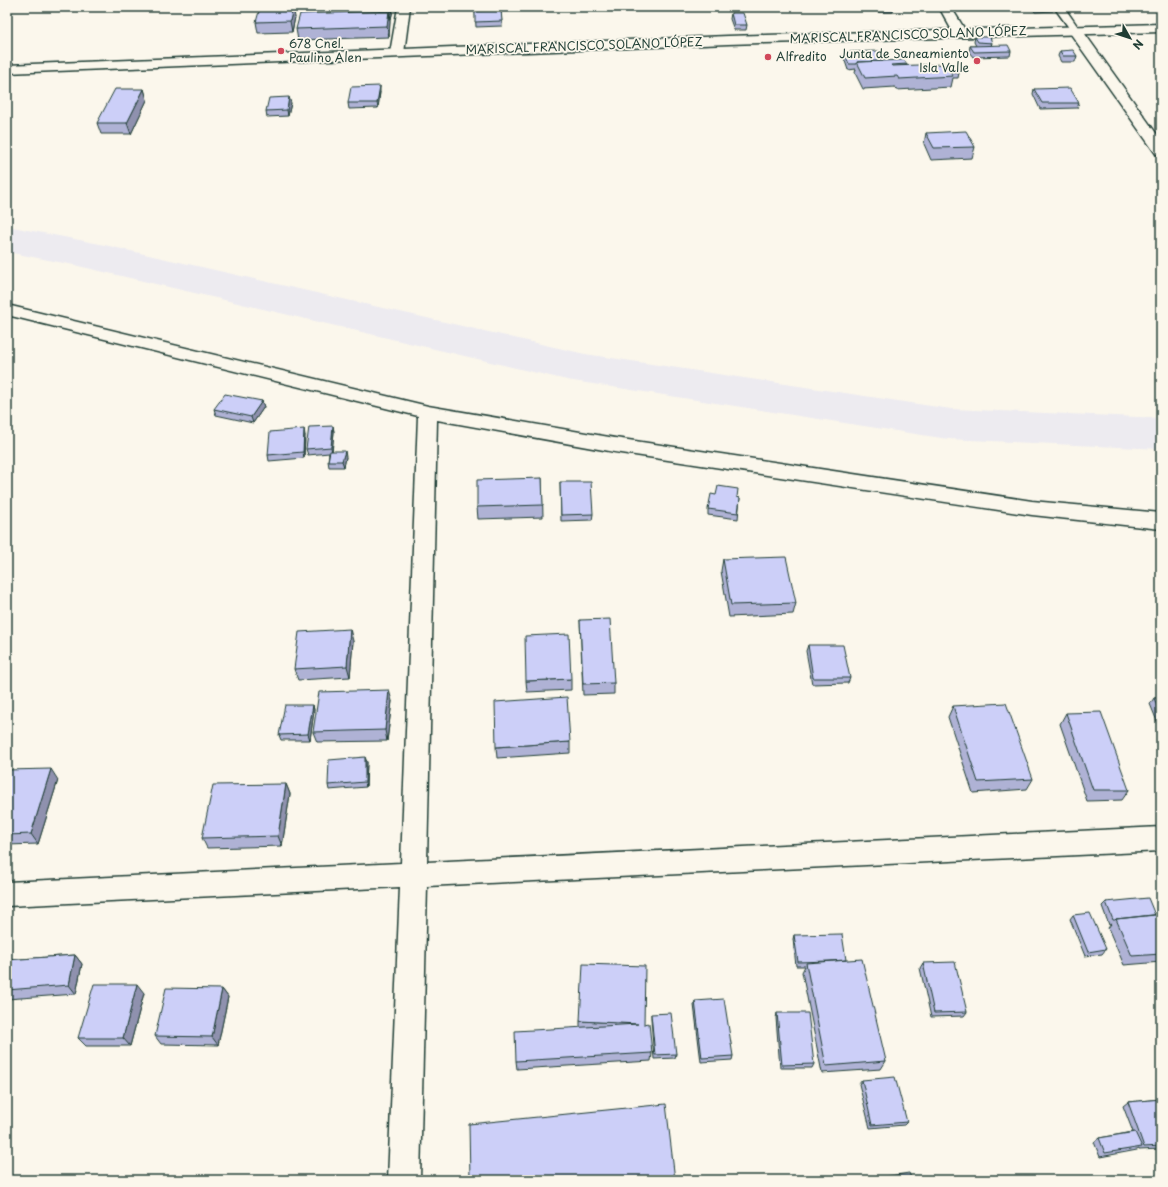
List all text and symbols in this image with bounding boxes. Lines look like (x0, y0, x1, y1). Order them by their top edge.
north arrow (1110, 18, 1150, 58)
street label: MARISCAL FRANCISCO SOLANO LÓPEZ (789, 21, 1027, 47)
street label: MARISCAL FRANCISCO SOLANO LÓPEZ (465, 32, 703, 58)
place label: 678 Cnel. Paulino Alen (289, 34, 362, 66)
text: N (1129, 36, 1148, 54)
place label: Junta de Saneamiento Isla Valle (839, 44, 969, 76)
marker: 678 Cnel. Paulino Alen (276, 46, 286, 56)
place label: Alfredito (776, 47, 827, 65)
marker: Alfredito (763, 52, 773, 62)
marker: Junta de Saneamiento Isla Valle (972, 56, 982, 66)

